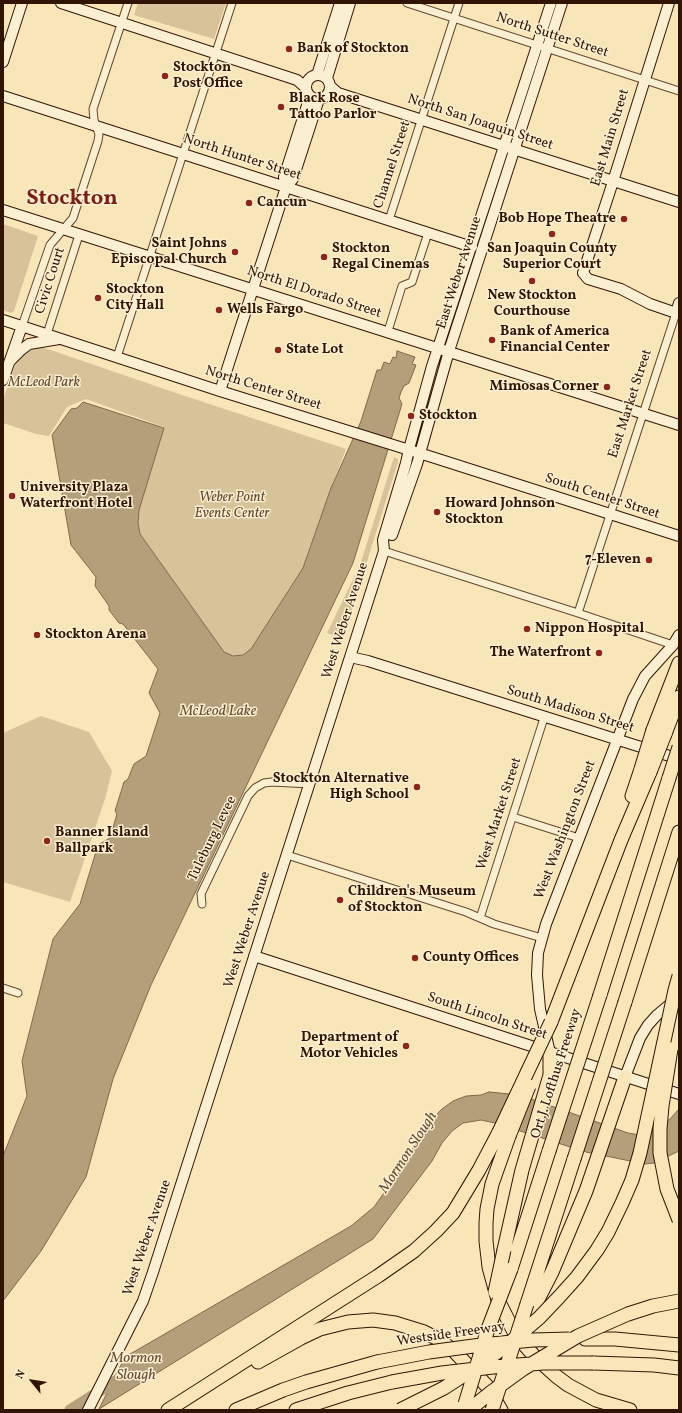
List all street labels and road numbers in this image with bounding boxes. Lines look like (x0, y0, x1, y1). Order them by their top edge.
street label: North Sutter Street (494, 10, 610, 62)
street label: East Main Street (588, 87, 634, 189)
street label: North San Joaquin Street (405, 91, 555, 155)
street label: Channel Street (371, 119, 415, 211)
street label: North Hunter Street (181, 131, 303, 185)
street label: East Weber Avenue (434, 215, 486, 331)
street label: Civic Court (32, 245, 70, 317)
street label: North El Dorado Street (245, 263, 383, 323)
street label: East Market Street (605, 347, 657, 461)
street label: North Center Street (203, 363, 323, 415)
street label: South Center Street (542, 470, 662, 524)
street label: West Weber Avenue (319, 561, 373, 681)
street label: South Madison Street (504, 683, 636, 737)
street label: West Market Street (474, 755, 526, 873)
street label: West Washington Street (532, 758, 600, 902)
street label: Tuleburg Levee (185, 794, 241, 884)
street label: West Weber Avenue (221, 870, 275, 990)
street label: South Lincoln Street (425, 990, 549, 1044)
street label: Ort J. Lofthus Freeway (528, 1007, 586, 1141)
street label: West Weber Avenue (120, 1178, 176, 1298)
street label: Westside Freeway (396, 1319, 506, 1351)

